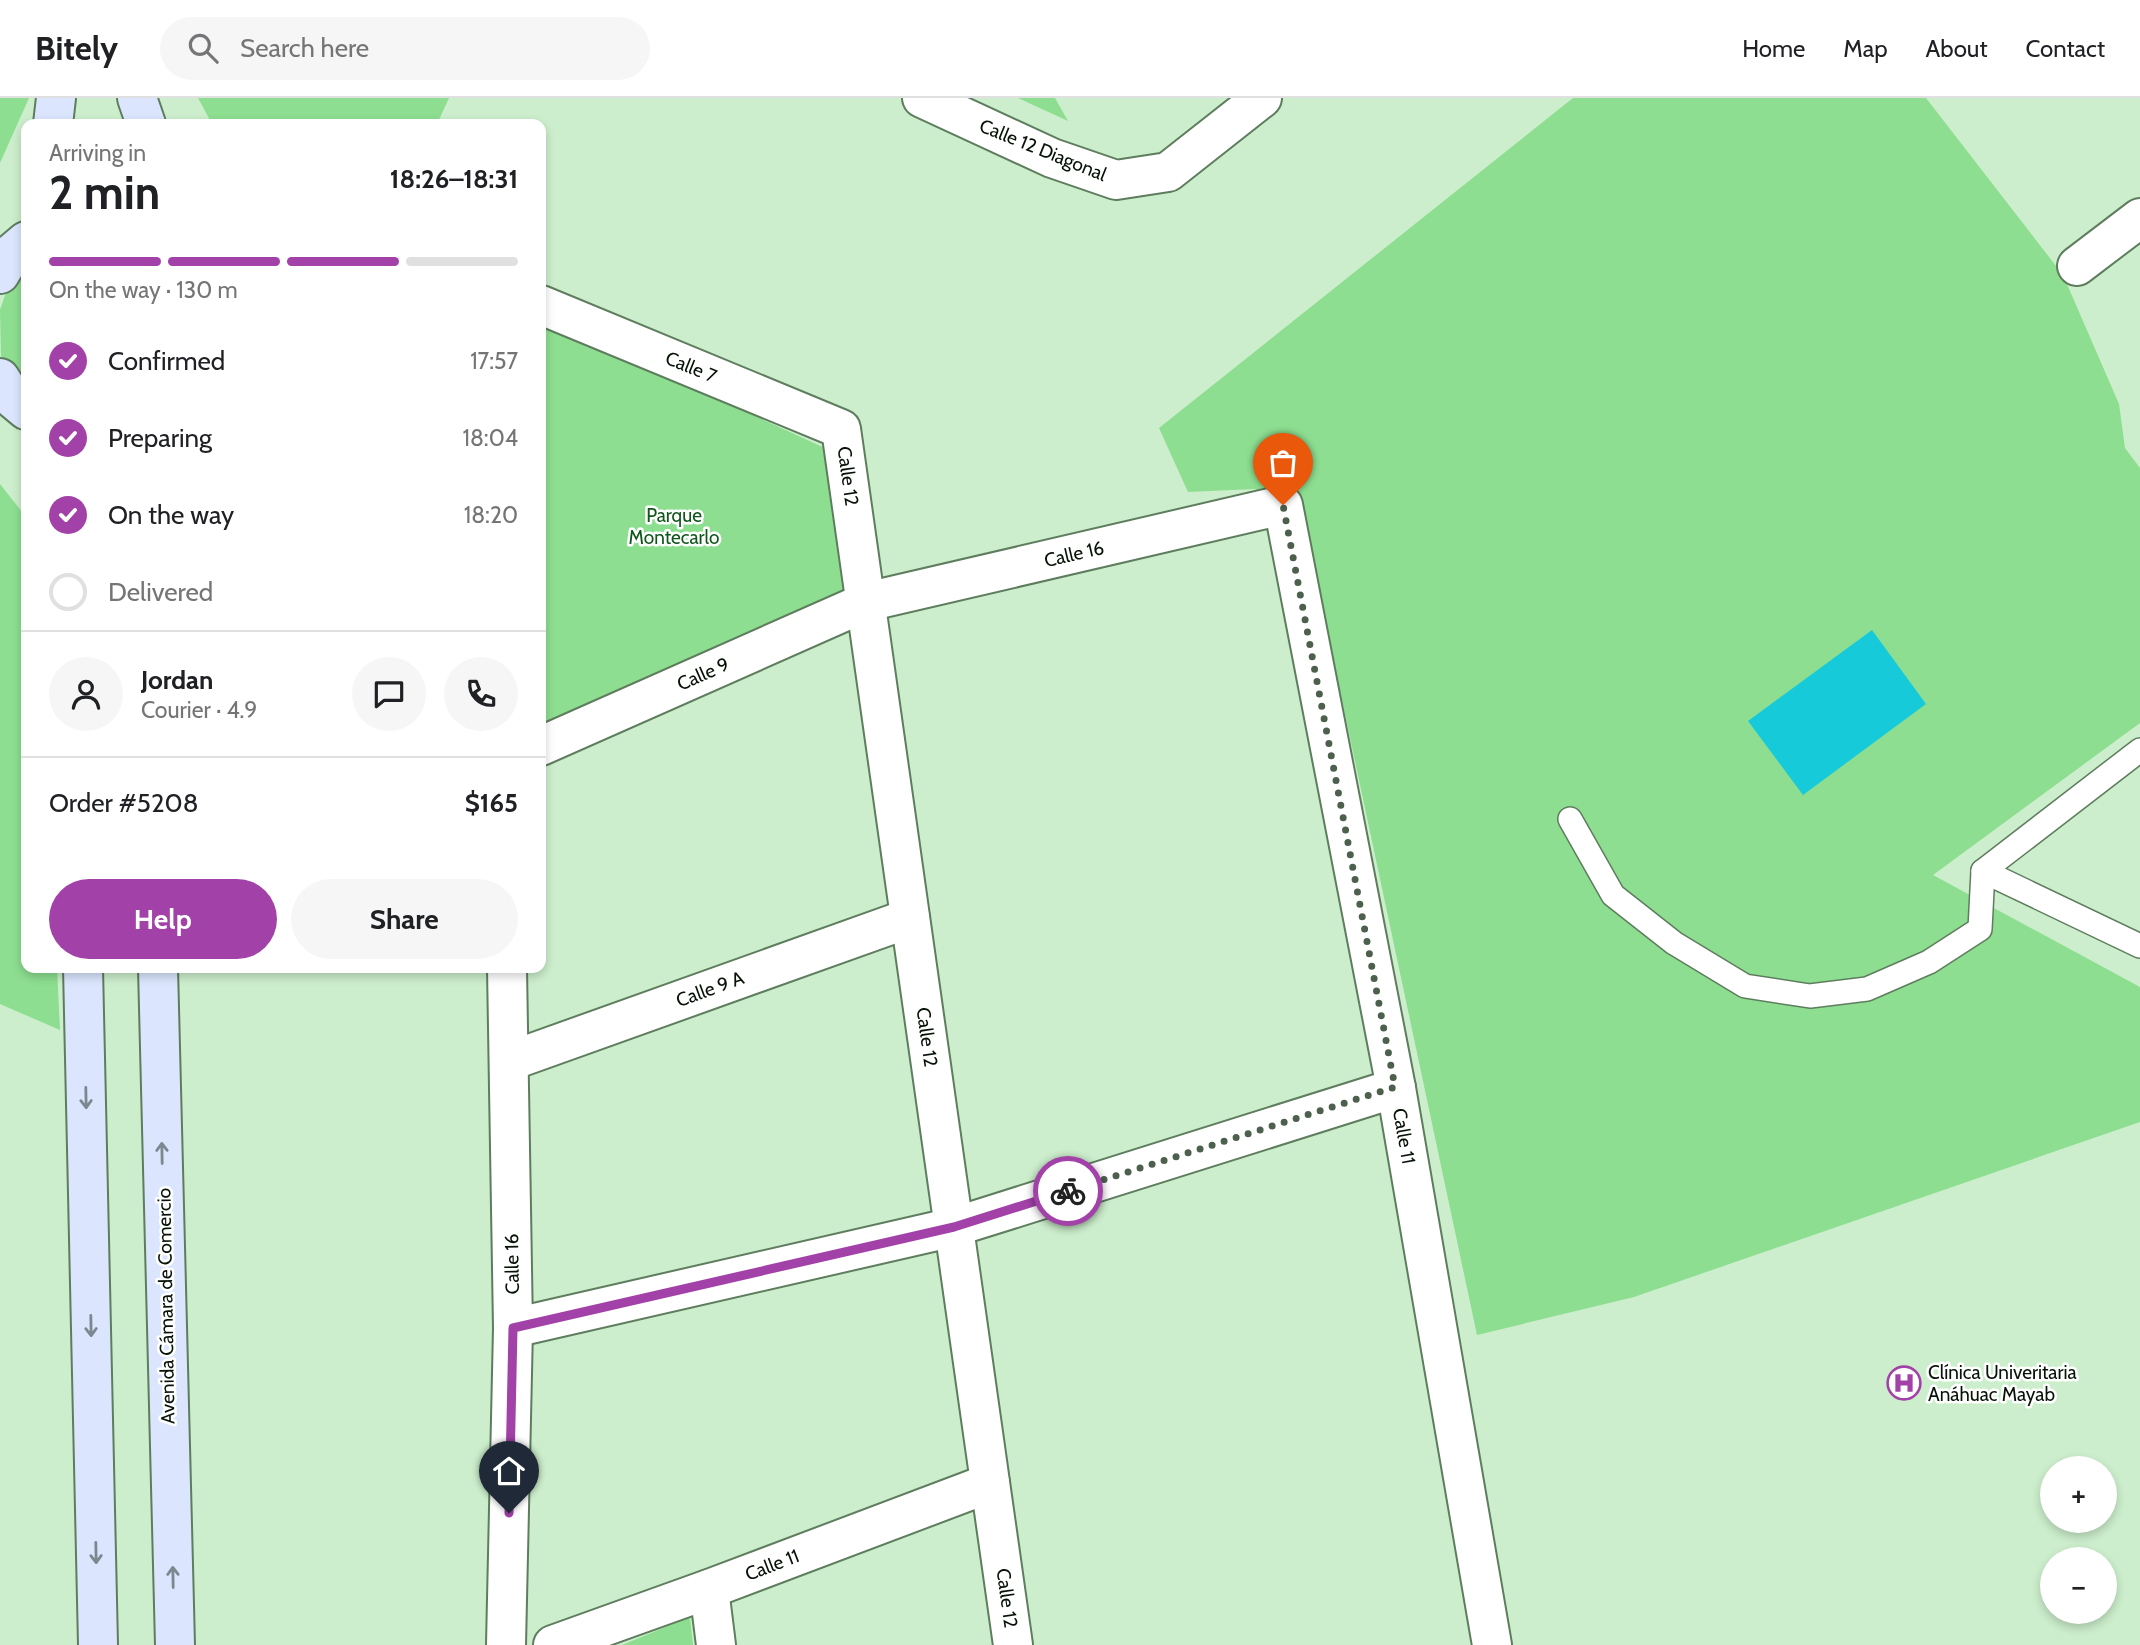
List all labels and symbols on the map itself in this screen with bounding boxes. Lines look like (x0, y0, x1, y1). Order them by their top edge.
street label: Calle 12 Diagonal (976, 114, 1110, 186)
street label: Calle 7 (662, 346, 720, 388)
pin (1253, 433, 1313, 505)
street label: Calle 12 (832, 445, 864, 507)
park label: Parque Montecarlo (629, 504, 719, 549)
street label: Calle 16 (1042, 536, 1106, 572)
street label: Calle 9 (673, 652, 733, 696)
street label: Calle 9 A (673, 966, 747, 1012)
street label: Calle 12 (911, 1006, 943, 1068)
one-way arrow (79, 1086, 93, 1109)
street label: Calle 11 (1388, 1106, 1420, 1166)
one-way arrow (156, 1142, 169, 1165)
courier (1033, 1156, 1103, 1226)
street label: Avenida Cámara de Comercio (152, 1188, 180, 1424)
street label: Calle 16 (500, 1233, 524, 1295)
one-way arrow (84, 1314, 98, 1337)
place label: Clínica Univeritaria Anáhuac Mayab (1928, 1361, 2077, 1406)
hospital icon: Clínica Univeritaria Anáhuac Mayab (1885, 1364, 1923, 1402)
pin (479, 1441, 539, 1513)
one-way arrow (89, 1541, 103, 1564)
street label: Calle 11 (742, 1544, 802, 1586)
one-way arrow (166, 1566, 180, 1589)
street label: Calle 12 (991, 1567, 1023, 1629)

